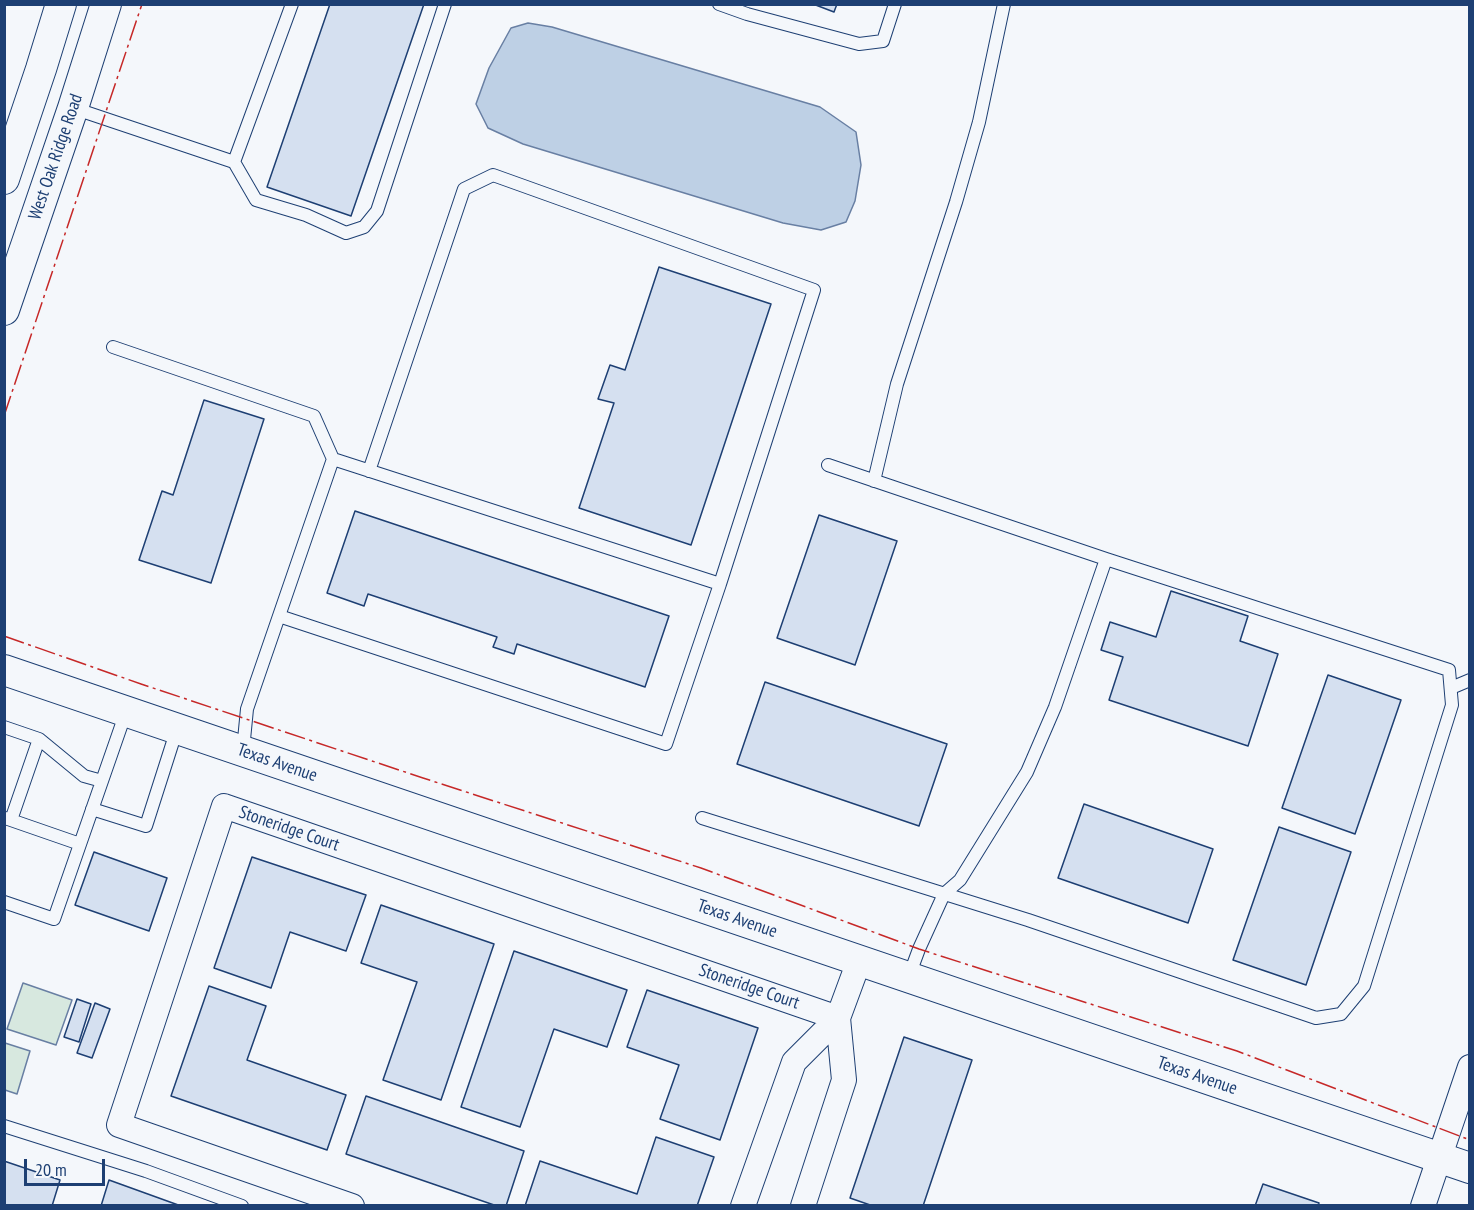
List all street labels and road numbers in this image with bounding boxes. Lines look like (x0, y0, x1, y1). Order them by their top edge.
street label: West Oak Ridge Road (24, 91, 88, 223)
street label: Texas Avenue (234, 739, 320, 787)
street label: Stoneridge Court (236, 802, 342, 856)
street label: Texas Avenue (694, 895, 780, 943)
street label: Stoneridge Court (696, 960, 802, 1014)
street label: Texas Avenue (1154, 1052, 1240, 1100)

